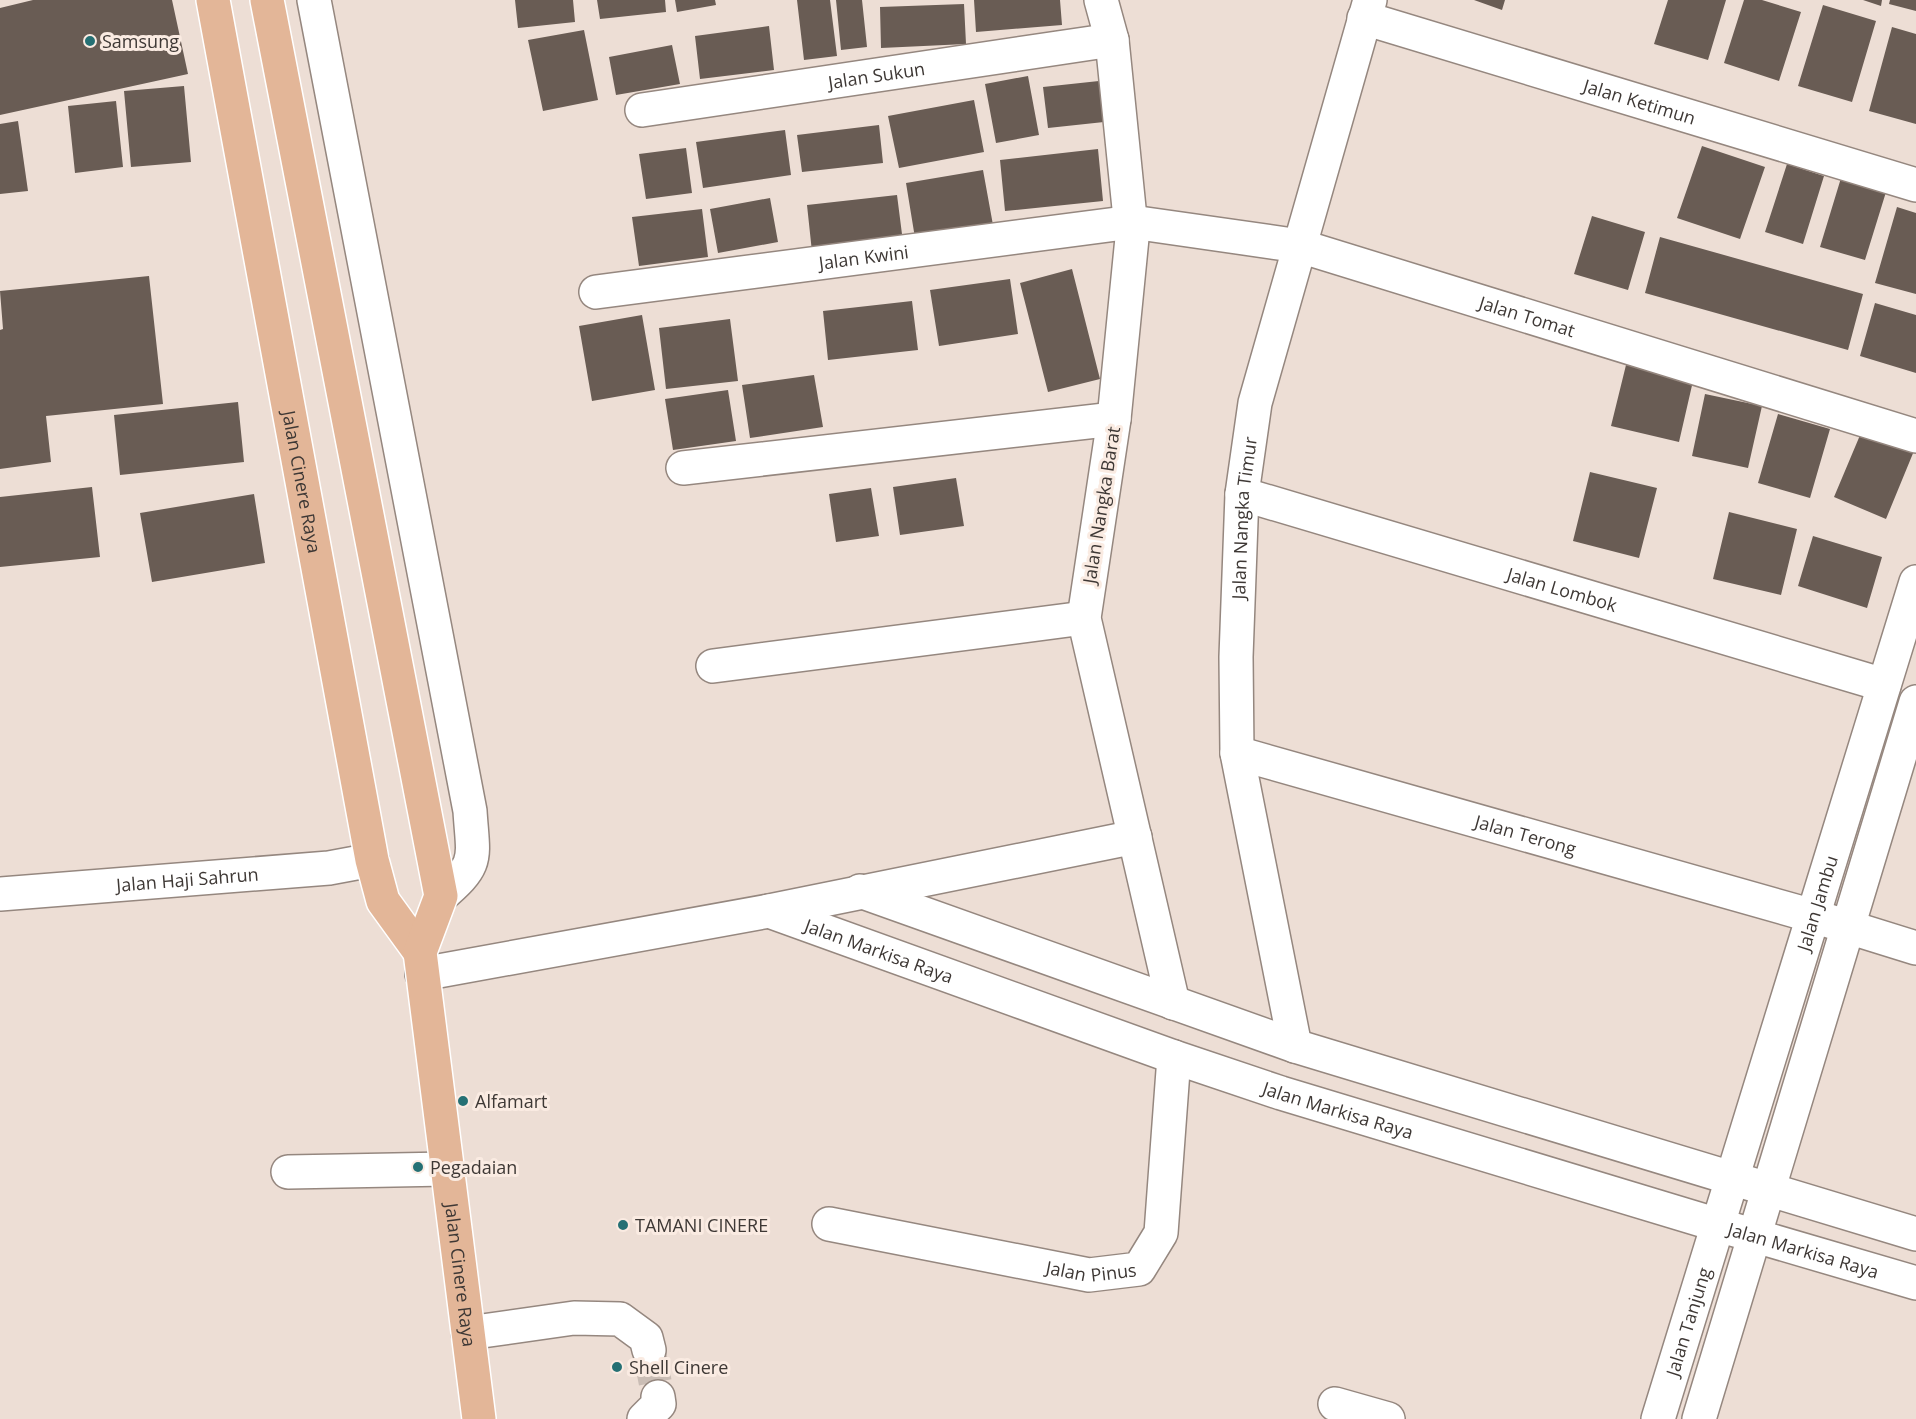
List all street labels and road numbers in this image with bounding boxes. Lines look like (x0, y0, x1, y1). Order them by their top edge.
street label: Jalan Sukun (824, 56, 926, 94)
street label: Jalan Ketimun (1579, 73, 1699, 130)
street label: Jalan Kwini (815, 239, 910, 275)
street label: Jalan Tomat (1474, 289, 1578, 342)
street label: Jalan Cinere Raya (277, 407, 327, 555)
street label: Jalan Nangka Barat (1076, 425, 1125, 587)
street label: Jalan Nangka Timur (1226, 434, 1262, 602)
street label: Jalan Lombok (1502, 561, 1620, 617)
street label: Jalan Terong (1470, 808, 1579, 860)
street label: Jalan Jambu (1790, 852, 1843, 956)
street label: Jalan Haji Sahrun (113, 862, 259, 897)
street label: Jalan Markisa Raya (800, 912, 957, 988)
street label: Jalan Markisa Raya (1258, 1075, 1416, 1144)
street label: Jalan Cinere Raya (440, 1200, 482, 1348)
street label: Jalan Markisa Raya (1723, 1216, 1882, 1284)
street label: Jalan Pinus (1042, 1254, 1138, 1287)
street label: Jalan Tanjung (1659, 1264, 1716, 1381)

